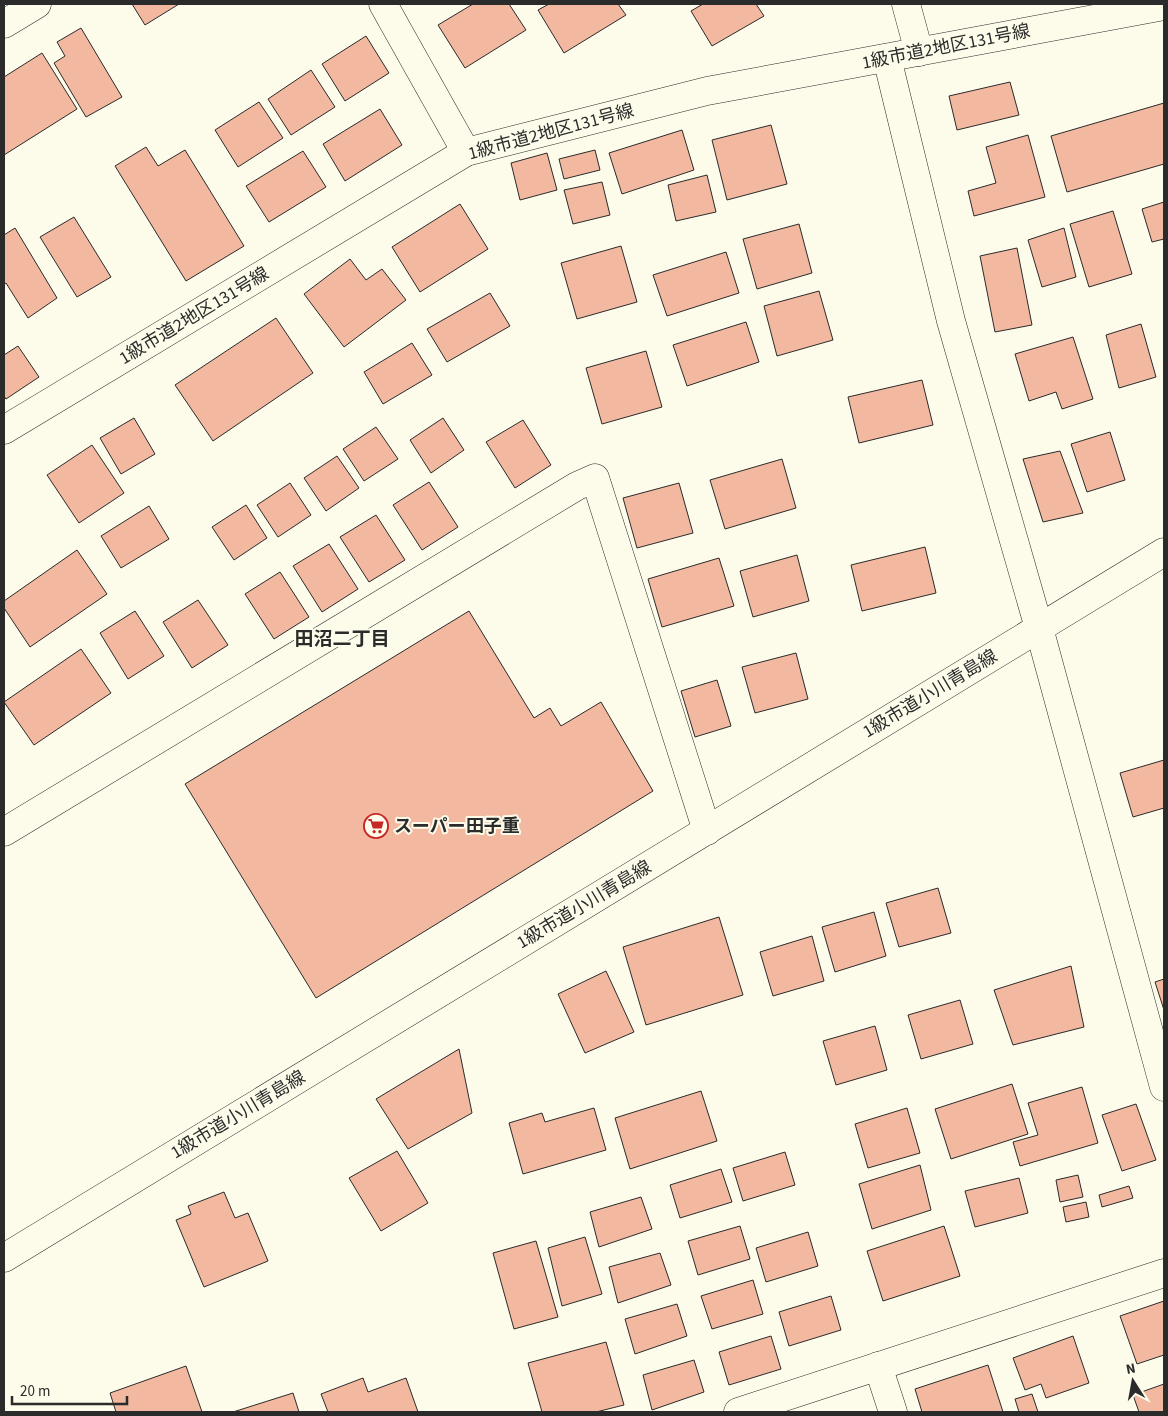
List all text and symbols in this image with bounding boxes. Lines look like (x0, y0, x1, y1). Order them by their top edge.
street label: 1級市道2地区131号線 (860, 18, 1032, 76)
street label: 1級市道2地区131号線 (465, 98, 637, 166)
street label: 1級市道2地区131号線 (114, 261, 274, 371)
district label: 田沼二丁目 (294, 626, 390, 653)
street label: 1級市道小川青島線 (858, 644, 1002, 744)
supermarket icon: スーパー田子重 (363, 813, 389, 839)
place label: スーパー田子重 (394, 814, 520, 839)
street label: 1級市道小川青島線 (512, 855, 656, 955)
street label: 1級市道小川青島線 (166, 1065, 310, 1165)
north arrow (1108, 1356, 1158, 1406)
text: N (1124, 1359, 1137, 1380)
scale bar (12, 1374, 128, 1406)
text: 20 m (20, 1381, 50, 1402)

